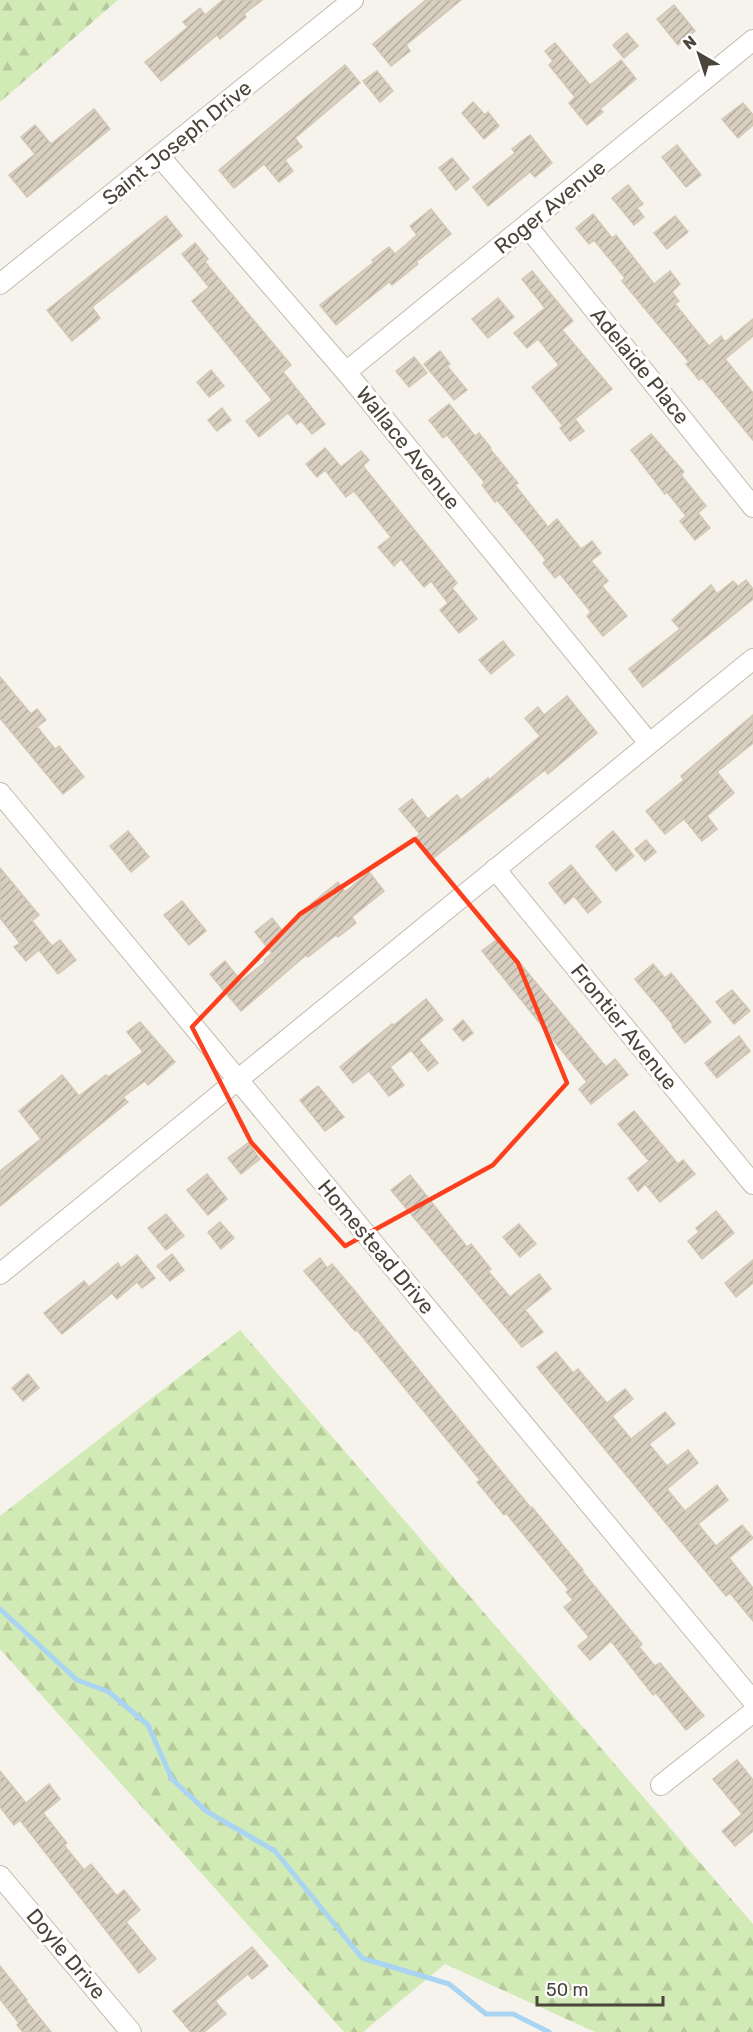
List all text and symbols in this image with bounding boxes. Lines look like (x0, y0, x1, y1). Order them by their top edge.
north arrow (669, 24, 729, 84)
text: N (679, 32, 700, 54)
street label: Saint Joseph Drive (97, 75, 256, 210)
street label: Roger Avenue (489, 154, 610, 259)
street label: Adelaide Place (586, 302, 695, 429)
street label: Wallace Avenue (351, 381, 466, 514)
street label: Frontier Avenue (566, 959, 683, 1095)
street label: Homestead Drive (313, 1174, 440, 1319)
street label: Doyle Drive (21, 1903, 111, 2004)
scale bar (537, 1969, 663, 2007)
text: 50 m (546, 1979, 589, 2001)

